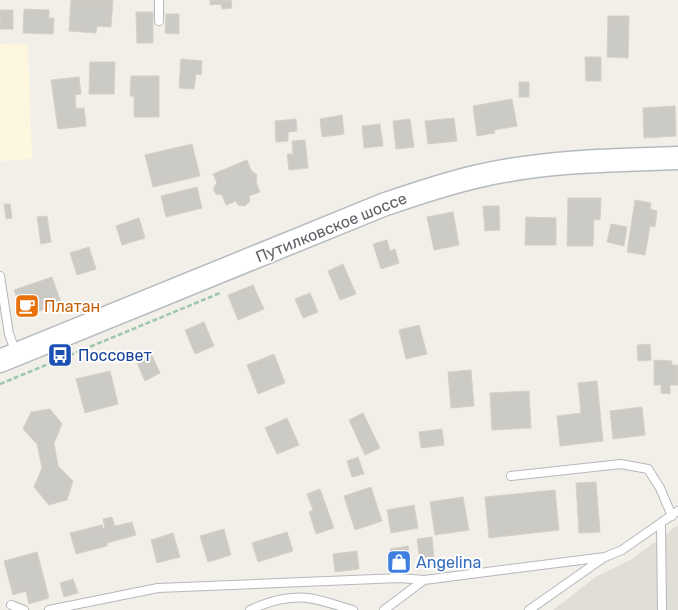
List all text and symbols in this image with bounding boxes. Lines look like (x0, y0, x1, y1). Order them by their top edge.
street label: Путилковское шоссе (253, 188, 410, 266)
cafe icon: Платан (14, 293, 40, 319)
place label: Платан (44, 297, 100, 316)
bus stop icon: Поссовет (47, 342, 73, 368)
place label: Поссовет (78, 346, 152, 365)
shop icon: Angelina (386, 549, 412, 575)
place label: Angelina (416, 553, 481, 572)

